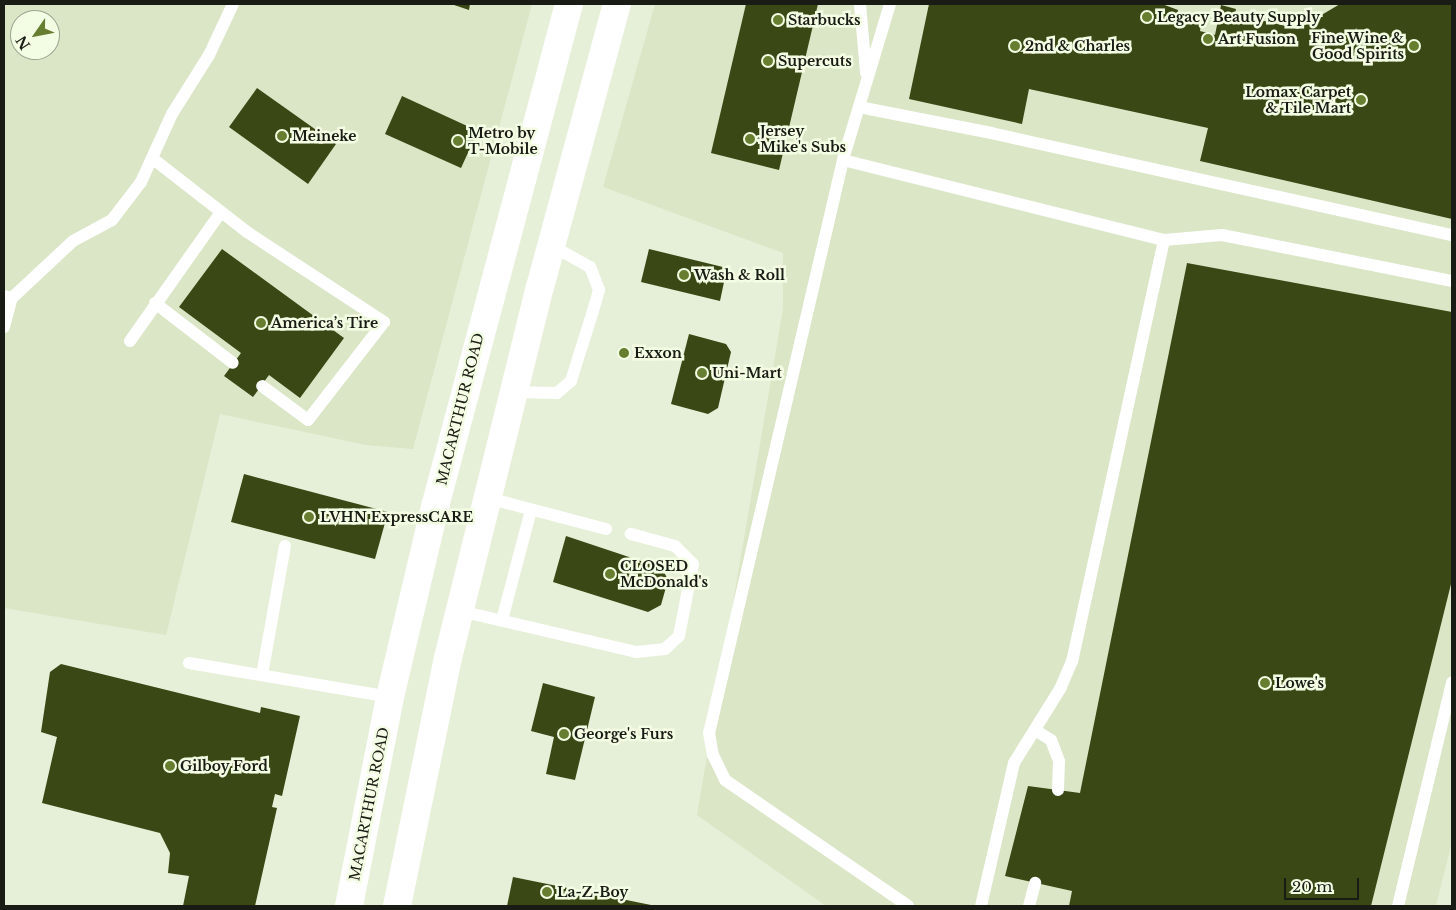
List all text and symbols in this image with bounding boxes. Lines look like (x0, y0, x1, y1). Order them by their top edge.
place label: Legacy Beauty Supply (1157, 9, 1321, 25)
north arrow (10, 10, 60, 60)
marker: Legacy Beauty Supply (1141, 11, 1153, 23)
place label: Starbucks (788, 12, 861, 28)
marker: Starbucks (772, 14, 784, 26)
place label: Fine Wine & Good Spirits (1311, 30, 1404, 62)
place label: Art Fusion (1218, 31, 1296, 47)
text: N (12, 32, 34, 53)
marker: Art Fusion (1202, 33, 1214, 45)
place label: 2nd & Charles (1025, 38, 1130, 54)
marker: 2nd & Charles (1009, 40, 1021, 52)
marker: Fine Wine & Good Spirits (1408, 40, 1420, 52)
place label: Supercuts (778, 53, 852, 69)
marker: Supercuts (762, 55, 774, 67)
place label: Lomax Carpet & Tile Mart (1245, 84, 1351, 116)
marker: Lomax Carpet & Tile Mart (1355, 94, 1367, 106)
place label: Jersey Mike's Subs (760, 123, 846, 156)
place label: Metro by T-Mobile (468, 125, 538, 158)
place label: Meineke (292, 128, 356, 144)
marker: Meineke (276, 130, 288, 142)
marker: Jersey Mike's Subs (744, 133, 756, 145)
marker: Metro by T-Mobile (452, 135, 464, 147)
place label: Wash & Roll (694, 267, 785, 283)
marker: Wash & Roll (678, 269, 690, 281)
place label: America’s Tire (271, 315, 379, 331)
marker: America’s Tire (255, 317, 267, 329)
street label: MACARTHUR ROAD (433, 331, 487, 487)
place label: Exxon (634, 345, 682, 361)
marker: Exxon (618, 347, 630, 359)
place label: Uni-Mart (712, 365, 782, 381)
marker: Uni-Mart (696, 367, 708, 379)
place label: LVHN ExpressCARE (320, 509, 473, 525)
marker: LVHN ExpressCARE (302, 510, 316, 524)
place label: CLOSED McDonald's (620, 558, 708, 590)
marker: CLOSED McDonald's (604, 568, 616, 580)
place label: Lowe's (1275, 675, 1324, 691)
marker: Lowe's (1259, 677, 1271, 689)
street label: MACARTHUR ROAD (346, 726, 392, 882)
place label: George's Furs (574, 726, 673, 742)
marker: George's Furs (558, 728, 570, 740)
place label: Gilboy Ford (180, 758, 268, 774)
marker: Gilboy Ford (164, 760, 176, 772)
scale bar (1286, 868, 1361, 900)
text: 20 m (1292, 877, 1332, 896)
place label: La-Z-Boy (557, 884, 628, 900)
marker: La-Z-Boy (541, 886, 553, 898)

